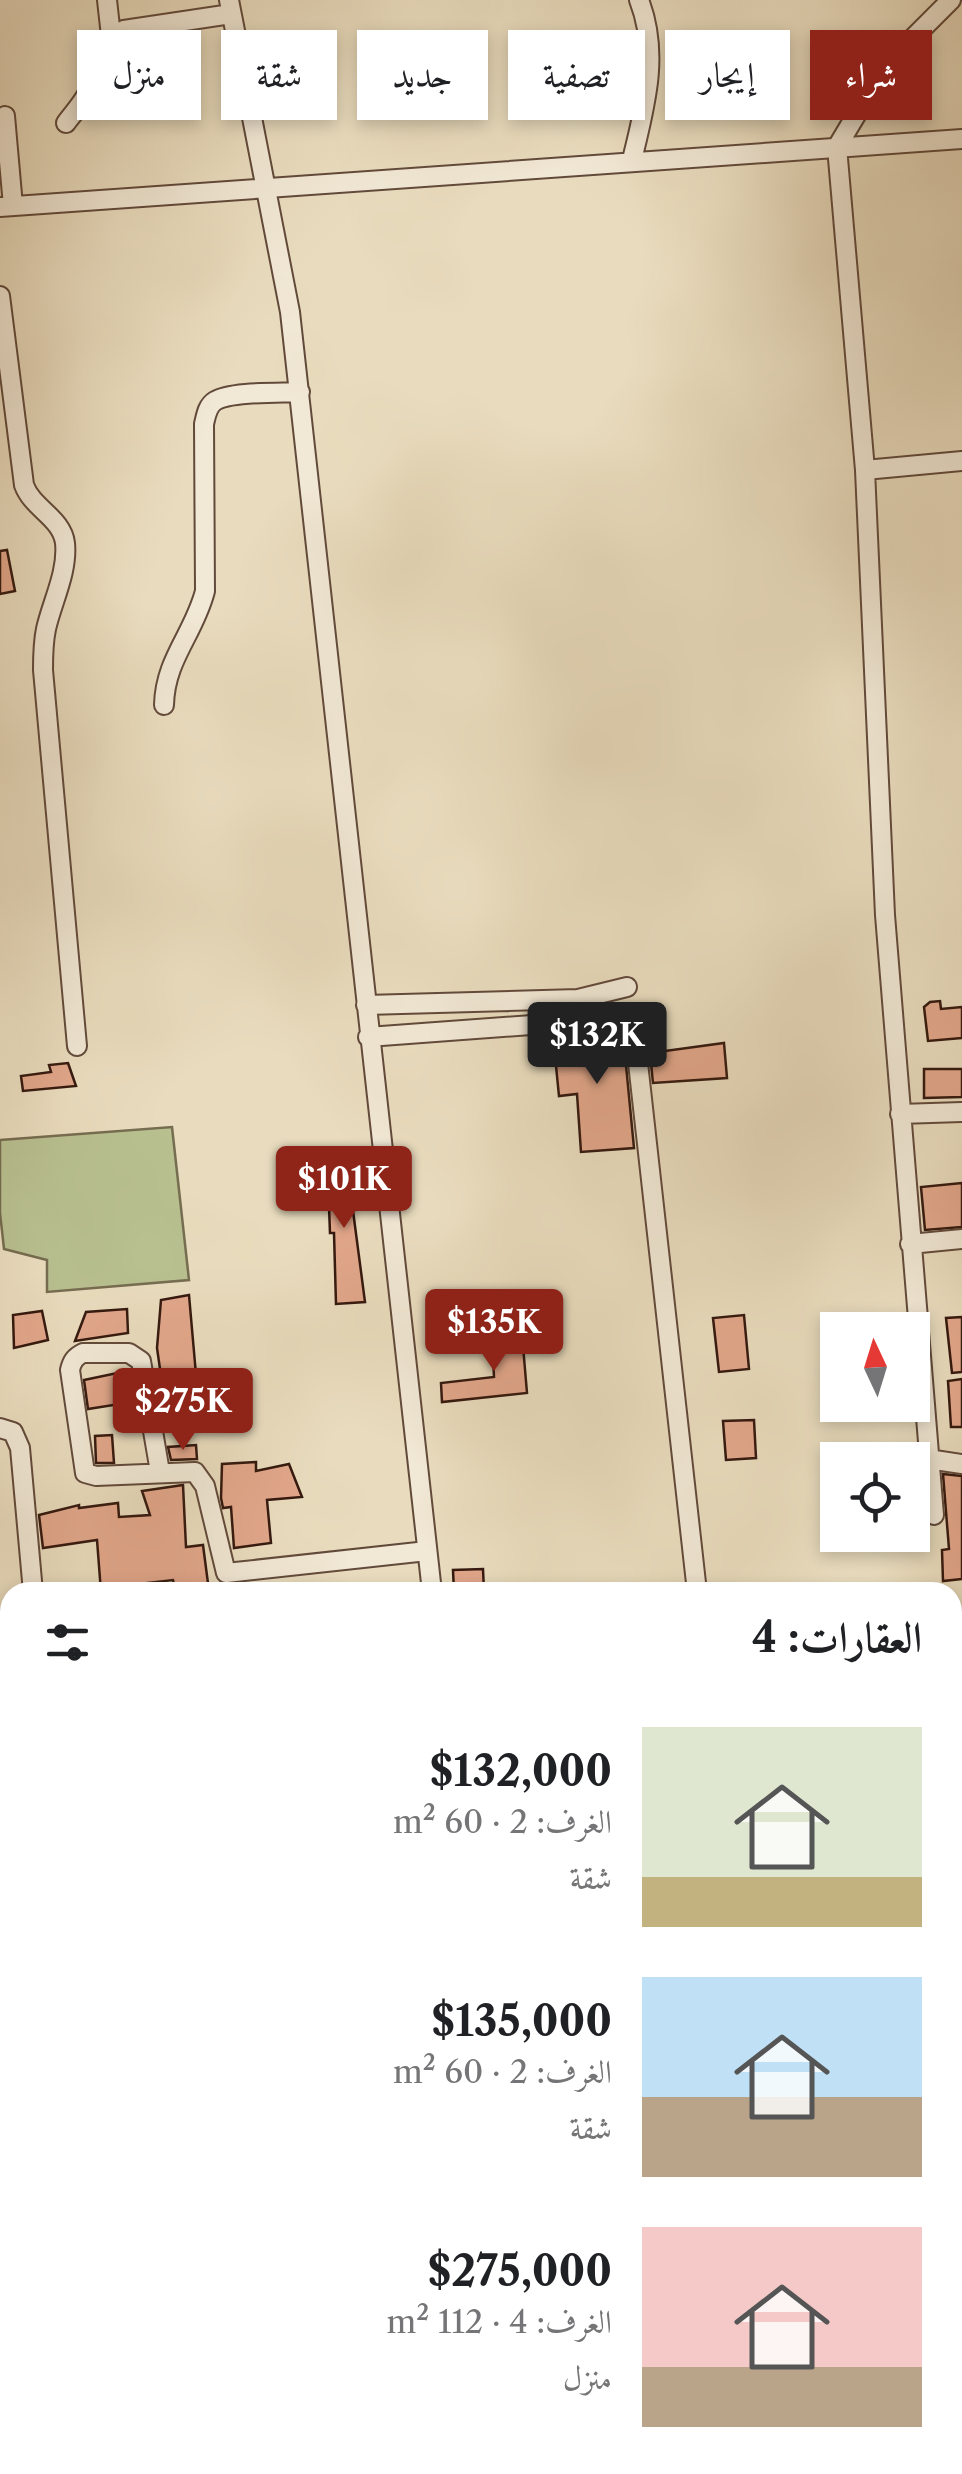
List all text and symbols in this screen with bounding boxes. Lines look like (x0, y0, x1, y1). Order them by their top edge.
chip: منزل (77, 30, 201, 120)
chip: شقة (221, 30, 337, 120)
chip: جديد (357, 30, 488, 120)
chip: تصفية (508, 30, 645, 120)
chip: إيجار (665, 30, 790, 120)
chip: شراء (810, 30, 932, 120)
pin: $132K (527, 1002, 667, 1087)
text: $132K (550, 1015, 644, 1054)
pin: $101K (274, 1146, 414, 1231)
text: $101K (298, 1159, 390, 1198)
pin: $135K (424, 1289, 564, 1374)
text: $135K (447, 1302, 541, 1341)
north arrow (820, 1312, 930, 1422)
map controls (820, 1312, 930, 1552)
pin: $275K (113, 1368, 253, 1453)
text: $275K (135, 1381, 231, 1420)
button: locate (820, 1442, 930, 1552)
text: العقارات: 4 (752, 1611, 922, 1663)
icon: filters (40, 1615, 95, 1670)
text: $132,000 (430, 1745, 612, 1797)
icon: home (722, 1767, 842, 1887)
text: الغرف: 2 · 60 m² (393, 1802, 612, 1841)
text: شقة (570, 1858, 612, 1897)
text: $135,000 (431, 1995, 612, 2047)
icon: home (722, 2017, 842, 2137)
text: الغرف: 2 · 60 m² (393, 2052, 612, 2091)
text: شقة (570, 2108, 612, 2147)
text: $275,000 (428, 2245, 612, 2297)
icon: home (722, 2267, 842, 2387)
text: الغرف: 4 · 112 m² (387, 2302, 612, 2341)
text: منزل (563, 2358, 612, 2397)

